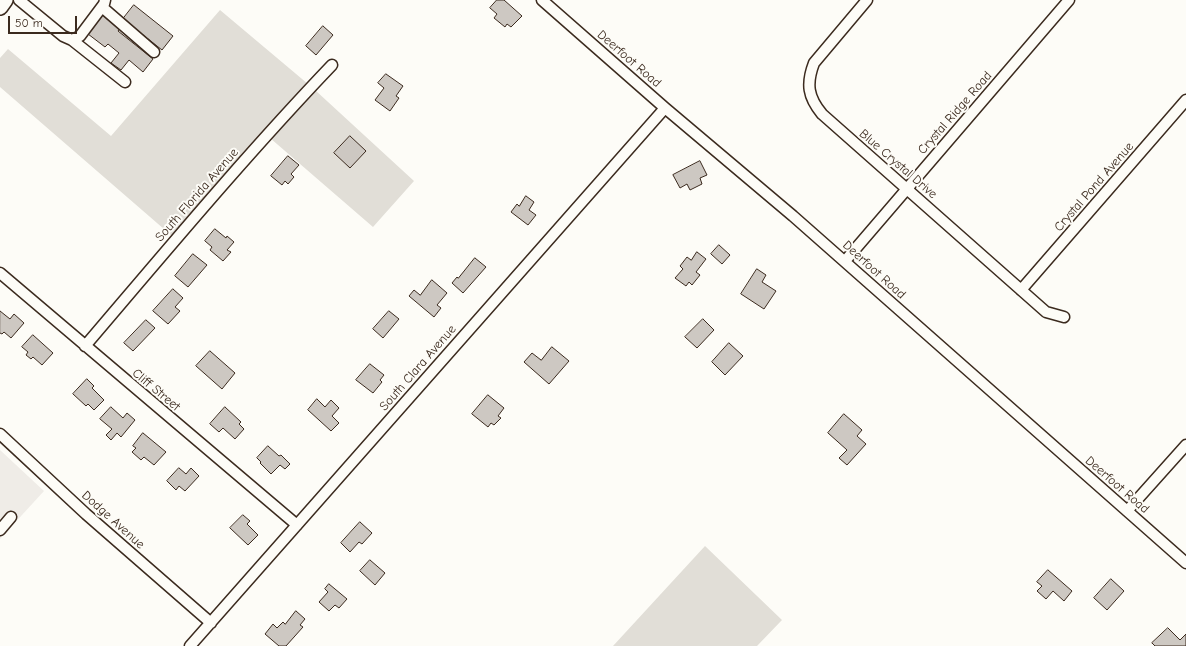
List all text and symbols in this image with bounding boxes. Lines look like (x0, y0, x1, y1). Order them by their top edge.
scale bar (10, 8, 79, 34)
text: 50 m (15, 16, 43, 30)
street label: Deerfoot Road (594, 27, 664, 91)
street label: Crystal Ridge Road (915, 68, 995, 158)
street label: Blue Crystal Drive (856, 126, 940, 202)
street label: Crystal Pond Avenue (1051, 139, 1137, 235)
street label: South Florida Avenue (152, 145, 242, 245)
street label: Deerfoot Road (839, 238, 909, 302)
street label: South Clara Avenue (376, 322, 460, 414)
street label: Cliff Street (129, 365, 183, 415)
street label: Deerfoot Road (1082, 453, 1152, 517)
street label: Dodge Avenue (78, 488, 148, 552)

